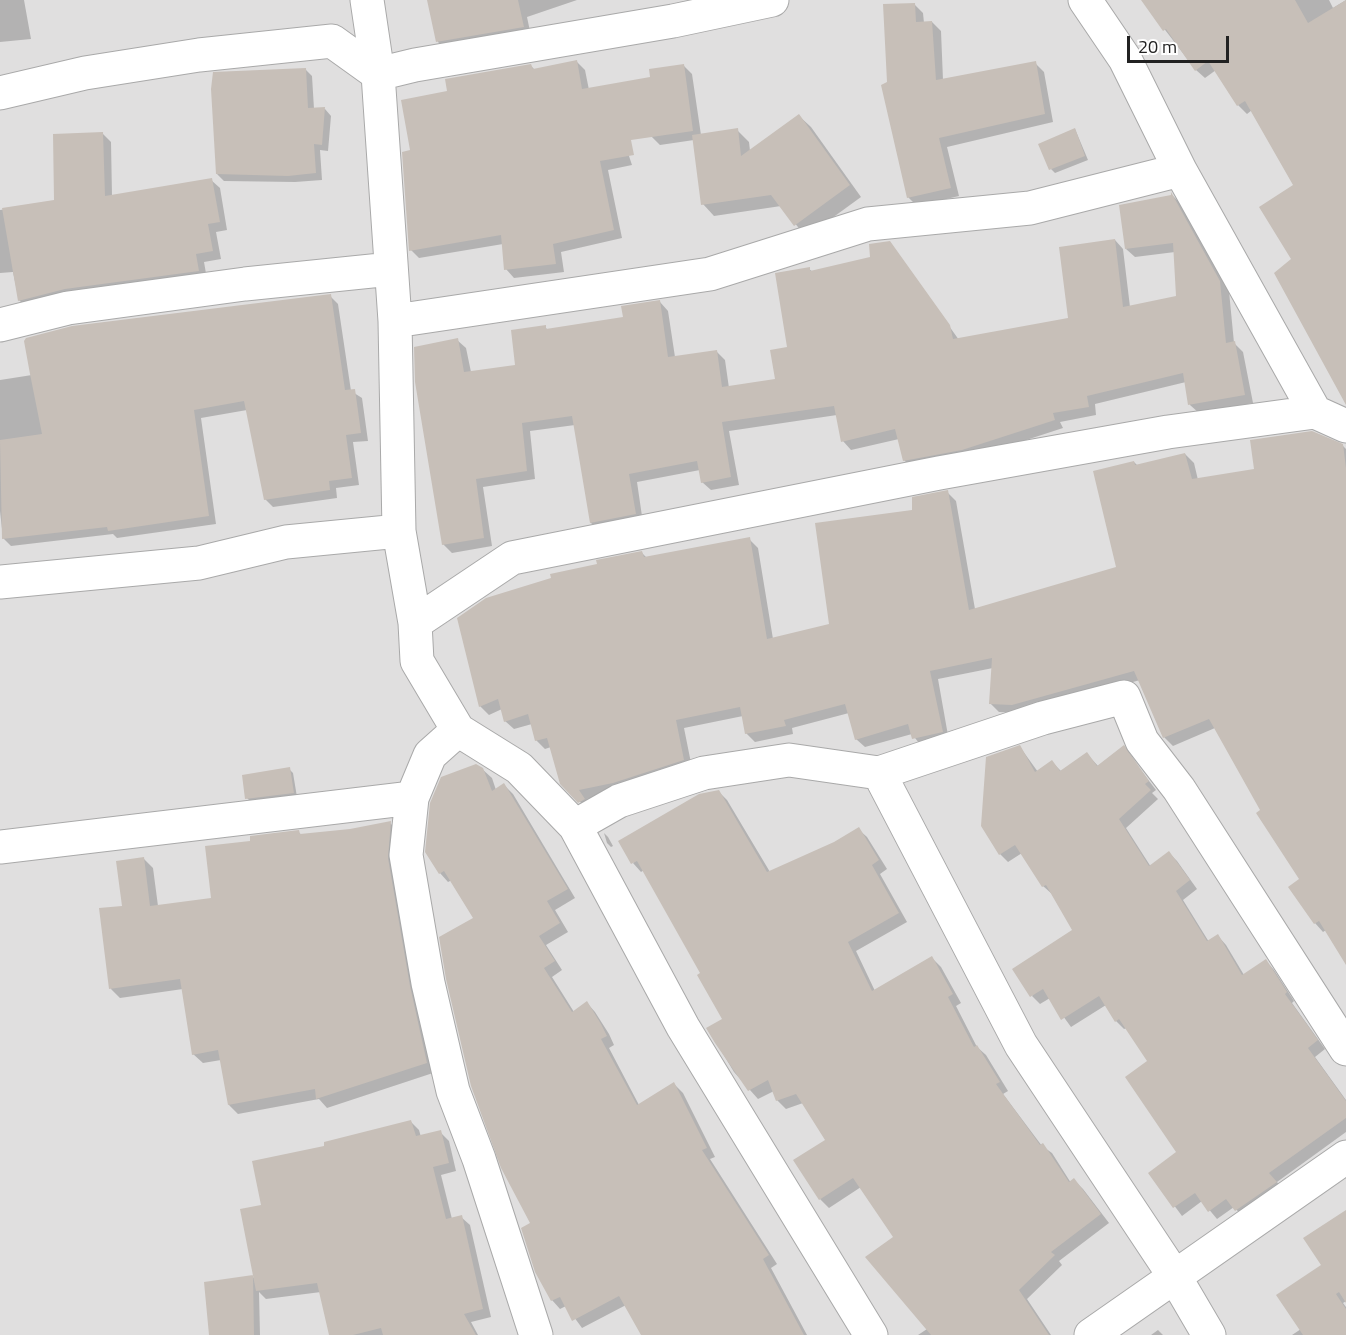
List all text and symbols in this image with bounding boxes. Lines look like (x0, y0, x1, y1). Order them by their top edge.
scale bar (1130, 24, 1232, 62)
text: 20 m (1138, 33, 1177, 60)

